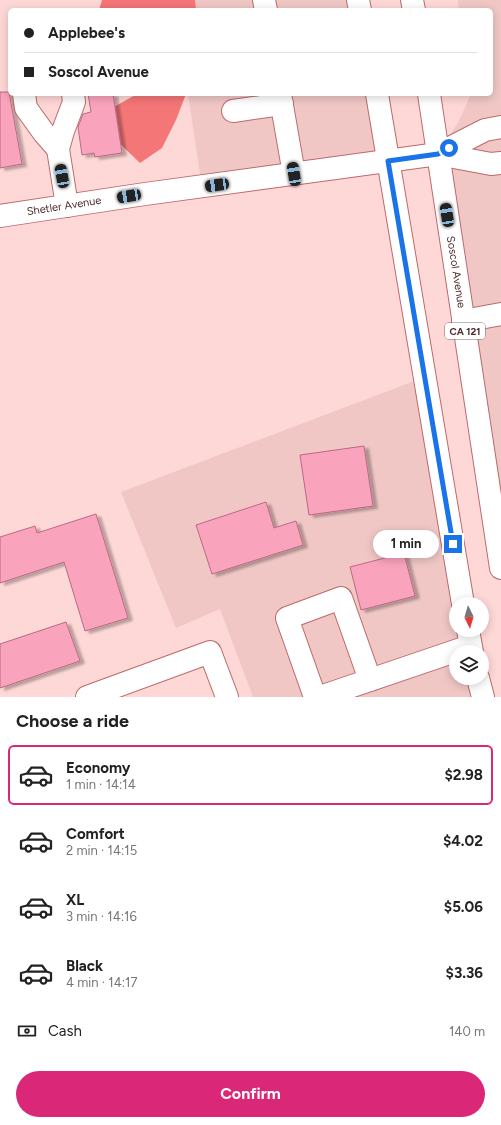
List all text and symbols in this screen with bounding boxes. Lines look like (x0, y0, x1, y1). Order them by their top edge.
text: Applebee's (48, 24, 125, 42)
text: Soscol Avenue (48, 63, 149, 81)
route start (440, 139, 458, 157)
car (286, 161, 302, 187)
car (54, 163, 70, 189)
car (204, 177, 230, 193)
car (116, 188, 142, 204)
street label: Shetler Avenue (26, 194, 102, 218)
car (439, 202, 455, 228)
street label: Soscol Avenue (444, 235, 468, 309)
road number: CA 121 (445, 323, 485, 339)
callout: 1 min (373, 530, 439, 558)
route end (444, 535, 462, 553)
text: 1 min (391, 536, 421, 551)
north arrow (449, 597, 489, 637)
map controls (449, 597, 489, 685)
button: layers (449, 645, 489, 685)
text: Choose a ride (16, 710, 129, 732)
icon: car (18, 757, 54, 793)
text: Economy (66, 759, 131, 777)
text: $2.98 (444, 766, 483, 784)
text: 1 min · 14:14 (66, 777, 136, 792)
icon: car (18, 823, 54, 859)
text: Comfort (66, 825, 125, 843)
text: $4.02 (443, 832, 483, 850)
text: 2 min · 14:15 (66, 843, 137, 858)
icon: car (18, 889, 54, 925)
text: XL (66, 891, 84, 909)
text: $5.06 (444, 898, 483, 916)
text: 3 min · 14:16 (66, 909, 137, 924)
icon: car (18, 955, 54, 991)
text: Black (66, 957, 103, 975)
text: $3.36 (446, 964, 483, 982)
text: 4 min · 14:17 (66, 975, 137, 990)
icon: cash (16, 1020, 38, 1042)
text: Cash (48, 1022, 82, 1040)
text: 140 m (449, 1024, 485, 1039)
button: Confirm (16, 1071, 485, 1117)

